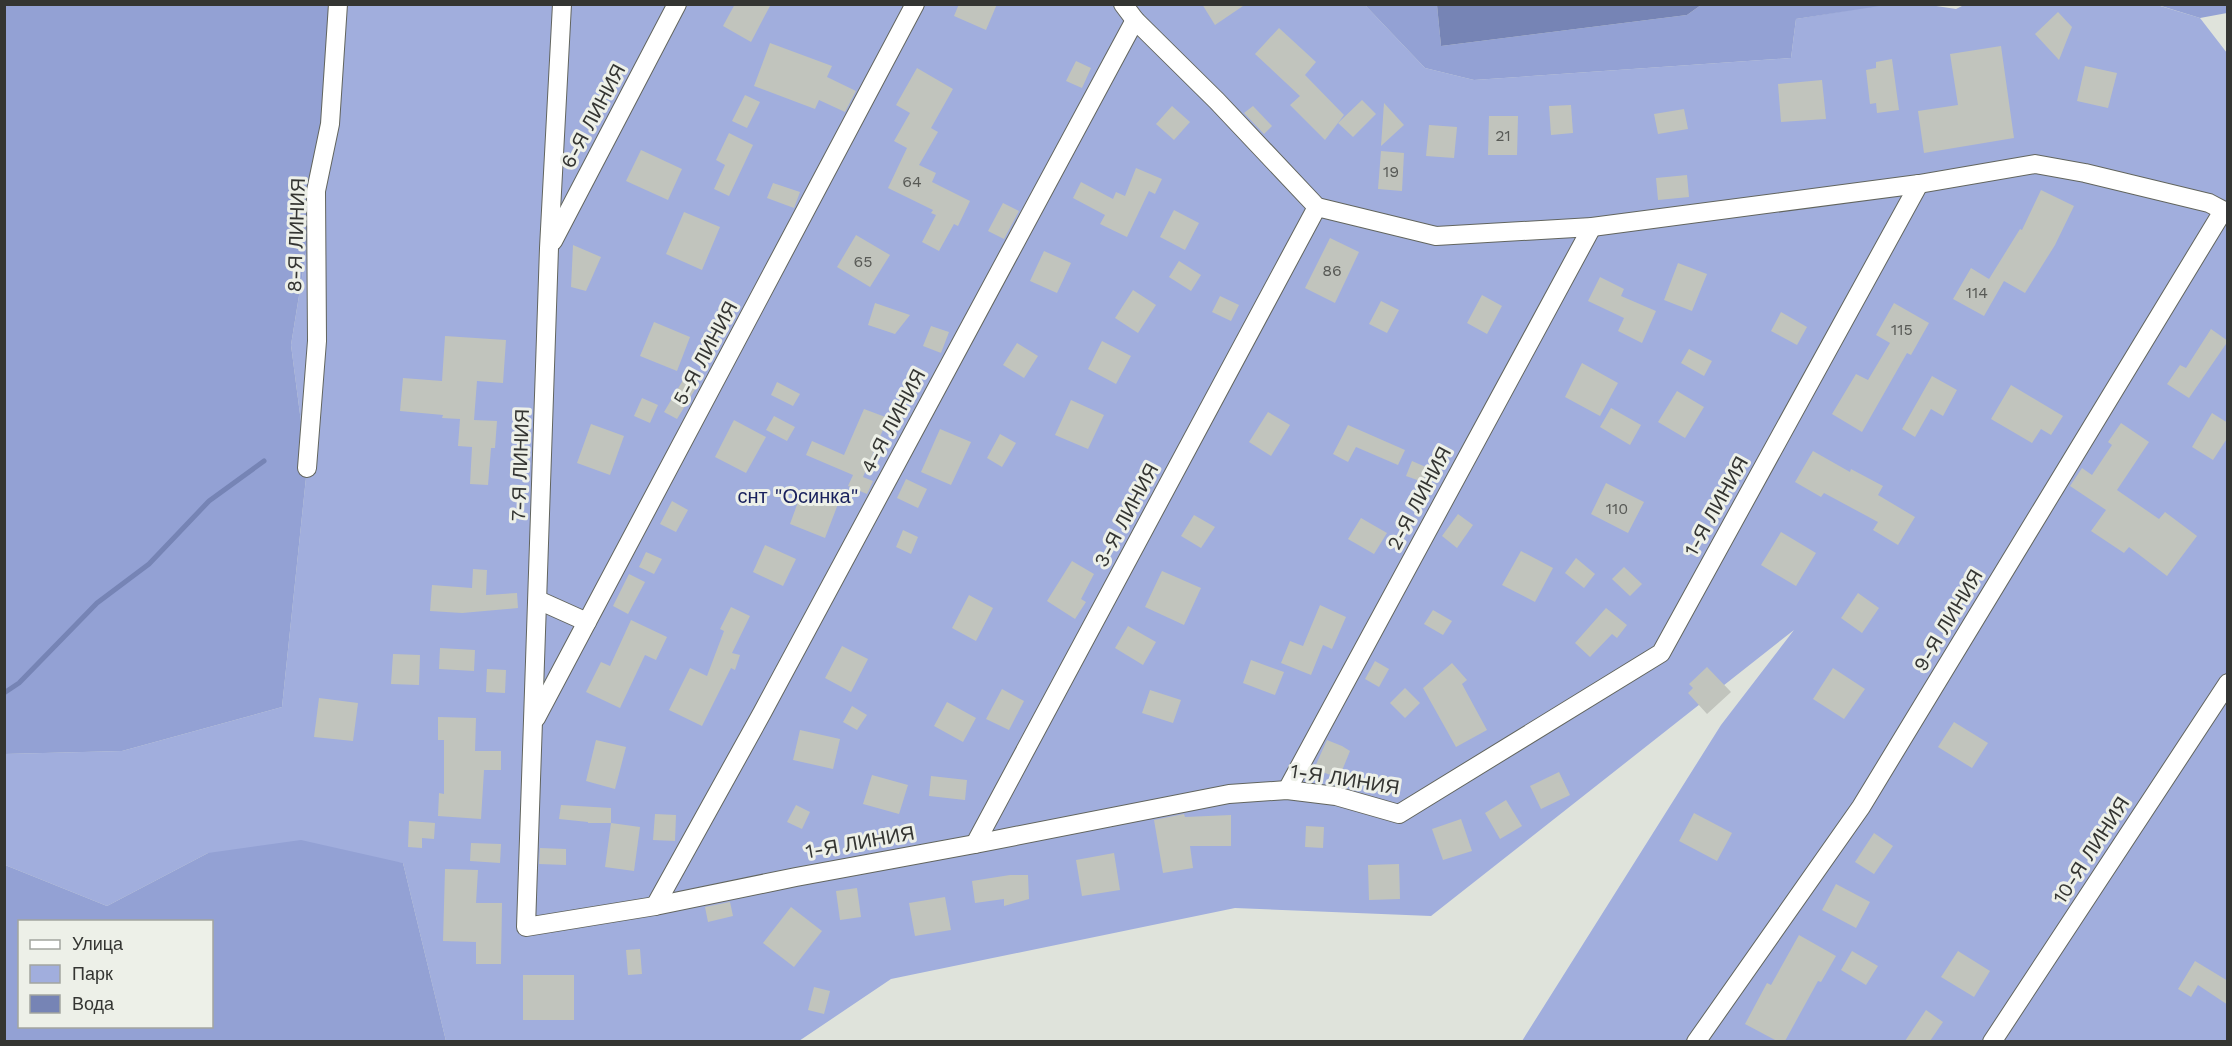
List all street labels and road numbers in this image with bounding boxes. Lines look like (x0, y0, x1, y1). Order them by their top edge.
street label: 6-Я ЛИНИЯ (556, 60, 630, 172)
street label: 8-Я ЛИНИЯ (282, 177, 310, 293)
street label: 5-Я ЛИНИЯ (668, 297, 742, 409)
street label: 4-Я ЛИНИЯ (856, 365, 930, 477)
street label: 7-Я ЛИНИЯ (506, 408, 534, 522)
street label: 2-Я ЛИНИЯ (1382, 442, 1456, 554)
street label: 1-Я ЛИНИЯ (1679, 452, 1753, 560)
street label: 3-Я ЛИНИЯ (1089, 459, 1163, 571)
street label: 9-Я ЛИНИЯ (1908, 565, 1988, 675)
street label: 1-Я ЛИНИЯ (1289, 759, 1401, 799)
street label: 10-Я ЛИНИЯ (2048, 792, 2134, 908)
street label: 1-Я ЛИНИЯ (804, 821, 916, 863)

